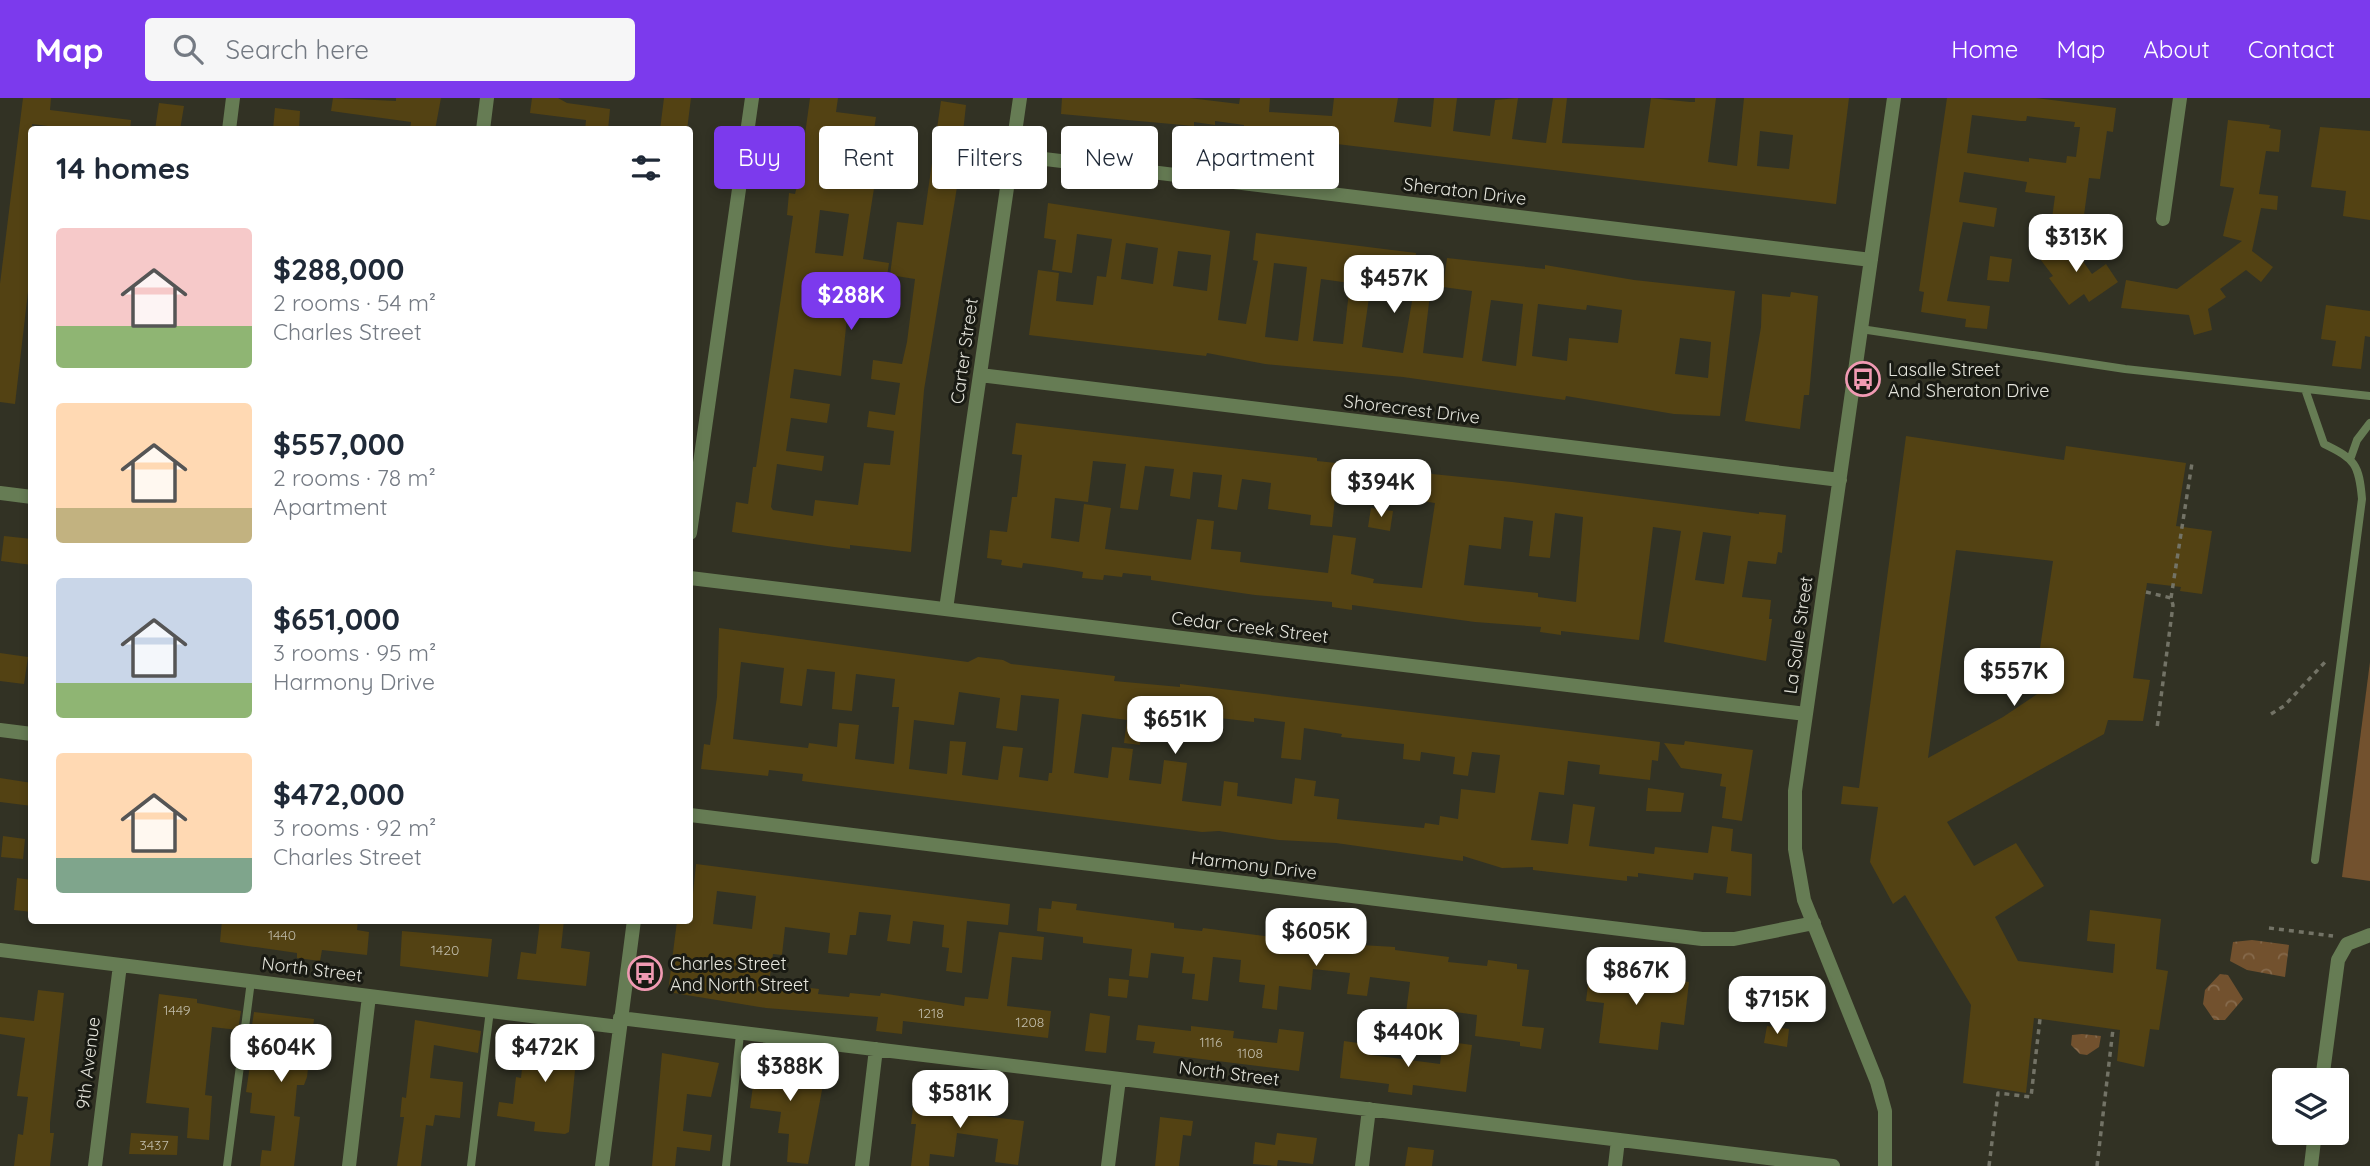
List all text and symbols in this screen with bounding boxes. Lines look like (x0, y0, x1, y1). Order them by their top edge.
search box (145, 18, 635, 81)
text: Map (35, 29, 103, 70)
icon: search (169, 30, 207, 68)
text: Search here (225, 33, 369, 66)
text: Home (1951, 34, 2018, 64)
text: Map (2056, 34, 2105, 64)
text: About (2143, 34, 2210, 64)
text: Contact (2248, 34, 2335, 64)
chip: Buy (714, 126, 805, 189)
chip: Rent (819, 126, 918, 189)
chip: Filters (932, 126, 1047, 189)
chip: New (1061, 126, 1158, 189)
chip: Apartment (1172, 126, 1339, 189)
text: 14 homes (56, 149, 190, 187)
icon: filters (627, 149, 665, 187)
street label: Sheraton Drive (1402, 172, 1528, 210)
pin: $313K (2027, 214, 2125, 274)
text: $313K (2045, 222, 2107, 251)
text: $288,000 (273, 250, 404, 288)
icon: home (112, 256, 196, 340)
pin: $457K (1345, 256, 1443, 315)
text: $457K (1360, 263, 1428, 292)
pin: $288K (802, 272, 900, 332)
text: $288K (817, 280, 885, 309)
text: 2 rooms · 54 m² (273, 288, 436, 317)
street label: Carter Street (945, 297, 983, 405)
text: Charles Street (273, 317, 422, 346)
place label: Lasalle Street And Sheraton Drive (1888, 358, 2050, 402)
bus stop icon: Lasalle Street And Sheraton Drive (1844, 360, 1882, 398)
street label: Shorecrest Drive (1343, 389, 1481, 429)
text: $557,000 (273, 425, 405, 463)
icon: home (112, 431, 196, 515)
pin: $394K (1332, 460, 1430, 519)
text: 2 rooms · 78 m² (273, 463, 436, 492)
text: $394K (1347, 467, 1415, 496)
text: Apartment (273, 492, 387, 521)
street label: La Salle Street (1778, 575, 1818, 695)
text: $651,000 (273, 600, 400, 638)
icon: home (112, 606, 196, 690)
street label: Cedar Creek Street (1170, 606, 1330, 648)
text: 3 rooms · 95 m² (273, 638, 436, 667)
pin: $557K (1965, 648, 2063, 708)
text: $557K (1980, 656, 2048, 685)
text: Harmony Drive (273, 667, 435, 696)
pin: $651K (1126, 696, 1224, 756)
text: $651K (1143, 704, 1207, 733)
text: $472,000 (273, 775, 405, 813)
icon: home (112, 781, 196, 865)
text: 3 rooms · 92 m² (273, 813, 436, 842)
text: Charles Street (273, 842, 422, 871)
street label: Harmony Drive (1190, 846, 1318, 884)
pin: $605K (1267, 908, 1365, 968)
text: $605K (1282, 916, 1350, 945)
house number: 1440 (268, 926, 296, 944)
house number: 1420 (431, 941, 459, 959)
pin: $867K (1587, 948, 1685, 1007)
street label: North Street (260, 951, 364, 987)
place label: Charles Street And North Street (670, 952, 809, 996)
bus stop icon: Charles Street And North Street (626, 954, 664, 992)
text: $867K (1603, 955, 1669, 984)
pin: $715K (1728, 976, 1826, 1036)
text: $715K (1745, 984, 1809, 1013)
house number: 1449 (163, 1001, 191, 1019)
house number: 1218 (918, 1004, 944, 1022)
pin: $440K (1359, 1010, 1457, 1069)
house number: 1208 (1016, 1013, 1044, 1031)
street label: 9th Avenue (71, 1016, 105, 1110)
text: $440K (1373, 1017, 1443, 1046)
pin: $604K (232, 1024, 330, 1084)
pin: $472K (496, 1024, 594, 1084)
text: $604K (246, 1032, 316, 1061)
text: $472K (511, 1032, 579, 1061)
house number: 1116 (1199, 1033, 1223, 1051)
pin: $388K (741, 1044, 839, 1103)
house number: 1108 (1237, 1044, 1263, 1062)
text: $388K (757, 1051, 823, 1080)
street label: North Street (1177, 1055, 1281, 1091)
map controls (2272, 1068, 2349, 1145)
button: layers (2272, 1068, 2349, 1145)
pin: $581K (911, 1070, 1009, 1130)
text: $581K (928, 1078, 992, 1107)
house number: 3437 (139, 1136, 169, 1154)

